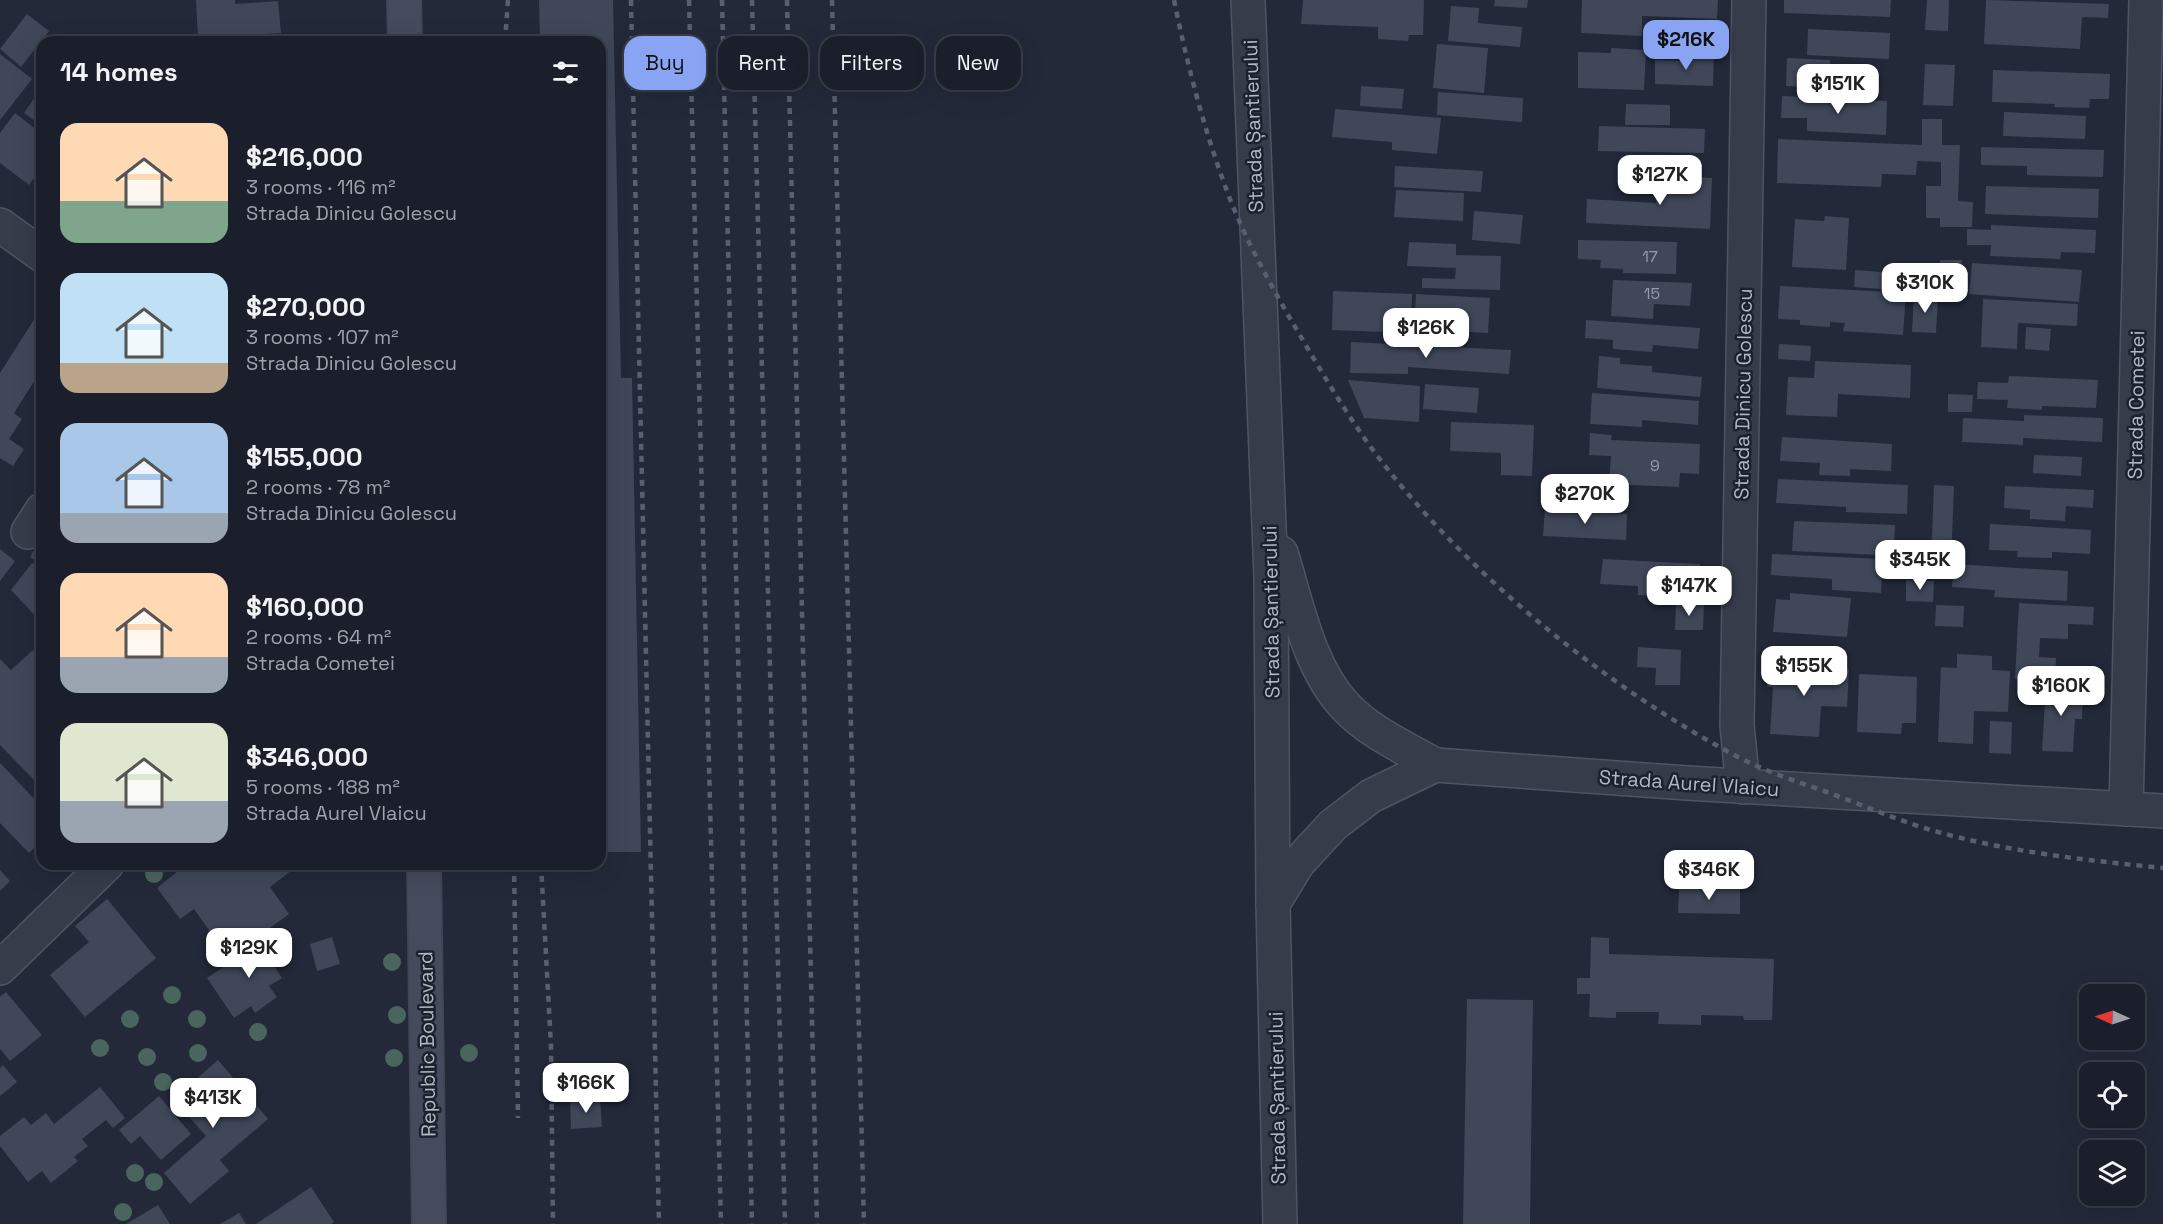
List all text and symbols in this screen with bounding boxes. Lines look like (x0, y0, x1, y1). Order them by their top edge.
pin: $216K (1644, 20, 1728, 71)
text: $216K (1657, 26, 1715, 52)
chip: Buy (624, 36, 706, 90)
chip: Rent (718, 36, 808, 90)
chip: Filters (820, 36, 924, 90)
chip: New (936, 36, 1021, 90)
street label: Strada Șantierului (1237, 39, 1269, 213)
text: 14 homes (60, 55, 178, 89)
icon: filters (549, 56, 582, 89)
pin: $151K (1796, 64, 1880, 115)
text: $151K (1811, 70, 1865, 96)
text: $216,000 (246, 140, 363, 174)
icon: home (108, 147, 180, 219)
pin: $127K (1618, 155, 1702, 206)
text: $127K (1632, 161, 1688, 187)
text: 3 rooms · 116 m² (246, 174, 396, 200)
text: Strada Dinicu Golescu (246, 200, 457, 226)
house number: 17 (1642, 246, 1658, 267)
pin: $310K (1883, 263, 1967, 314)
text: $310K (1896, 269, 1954, 295)
house number: 15 (1644, 283, 1660, 304)
street label: Strada Dinicu Golescu (1728, 288, 1758, 500)
text: $270,000 (246, 290, 366, 324)
icon: home (108, 297, 180, 369)
pin: $126K (1384, 308, 1468, 359)
text: $126K (1397, 314, 1455, 340)
text: 3 rooms · 107 m² (246, 324, 399, 350)
street label: Strada Cometei (2122, 330, 2150, 480)
text: Strada Dinicu Golescu (246, 350, 457, 376)
text: $155,000 (246, 440, 363, 474)
icon: home (108, 447, 180, 519)
house number: 9 (1650, 455, 1660, 476)
text: 2 rooms · 78 m² (246, 474, 390, 500)
pin: $270K (1543, 474, 1627, 525)
text: $270K (1555, 480, 1615, 506)
text: Strada Dinicu Golescu (246, 500, 457, 526)
street label: Strada Șantierului (1256, 525, 1286, 699)
pin: $345K (1878, 540, 1962, 591)
text: $345K (1889, 546, 1951, 572)
pin: $147K (1647, 566, 1731, 617)
text: $147K (1661, 572, 1717, 598)
text: $160,000 (246, 590, 364, 624)
icon: home (108, 597, 180, 669)
text: 2 rooms · 64 m² (246, 624, 391, 650)
pin: $155K (1762, 646, 1846, 697)
text: Strada Cometei (246, 650, 395, 676)
text: $155K (1775, 652, 1833, 678)
pin: $160K (2019, 666, 2103, 717)
text: $160K (2032, 672, 2091, 698)
text: $346,000 (246, 740, 368, 774)
icon: home (108, 747, 180, 819)
street label: Strada Aurel Vlaicu (1598, 764, 1780, 802)
text: 5 rooms · 188 m² (246, 774, 400, 800)
text: Strada Aurel Vlaicu (246, 800, 427, 826)
pin: $346K (1667, 850, 1751, 901)
text: $346K (1678, 856, 1740, 882)
pin: $129K (207, 928, 291, 979)
text: $129K (220, 934, 278, 960)
street label: Republic Boulevard (412, 951, 442, 1137)
north arrow (2079, 984, 2145, 1050)
map controls (2079, 984, 2145, 1206)
street label: Strada Șantierului (1262, 1011, 1292, 1185)
button: locate (2079, 1062, 2145, 1128)
pin: $166K (544, 1063, 628, 1114)
text: $166K (557, 1069, 615, 1095)
pin: $413K (171, 1078, 255, 1129)
text: $413K (184, 1084, 242, 1110)
button: layers (2079, 1140, 2145, 1206)

